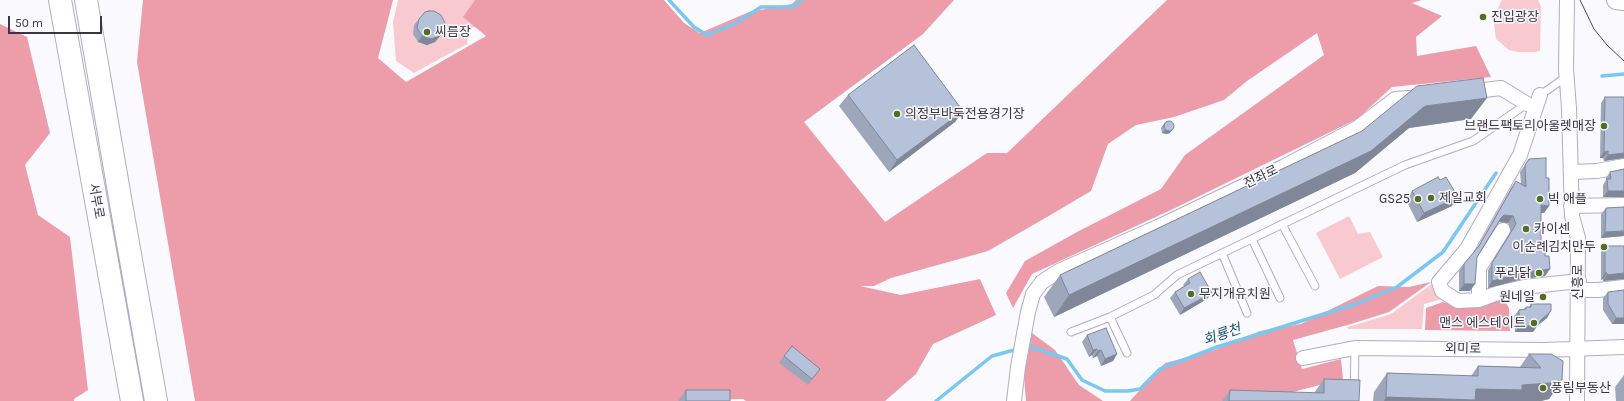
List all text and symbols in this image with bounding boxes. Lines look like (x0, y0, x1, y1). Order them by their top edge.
scale bar (10, 8, 104, 34)
place label: 진입광장 (1491, 9, 1539, 25)
marker: 진입광장 (1478, 12, 1488, 22)
text: 50 m (15, 16, 43, 30)
place label: 씨름장 (435, 24, 471, 40)
marker: 씨름장 (422, 27, 432, 37)
place label: 의정부바둑전용경기장 (905, 106, 1025, 122)
marker: 의정부바둑전용경기장 (892, 109, 902, 119)
place label: 브랜드팩토리아울렛매장 (1464, 118, 1596, 134)
marker: 브랜드팩토리아울렛매장 (1599, 121, 1609, 131)
street label: 전좌로 (1241, 162, 1281, 192)
street label: 서부로 (85, 182, 107, 220)
place label: 제일교회 (1439, 190, 1487, 206)
place label: GS25 (1379, 191, 1410, 207)
place label: 빅 애플 (1548, 191, 1587, 207)
marker: 제일교회 (1426, 193, 1436, 203)
marker: GS25 (1413, 194, 1423, 204)
marker: 빅 애플 (1535, 194, 1545, 204)
place label: 카이센 (1534, 221, 1570, 237)
marker: 카이센 (1521, 224, 1531, 234)
place label: 이순례김치만두 (1512, 239, 1596, 255)
marker: 이순례김치만두 (1599, 242, 1609, 252)
street label: 신흥로 (1570, 264, 1586, 300)
place label: 푸라닭 (1495, 265, 1531, 281)
marker: 푸라닭 (1534, 268, 1544, 278)
place label: 무지개유치원 (1199, 286, 1271, 302)
marker: 무지개유치원 (1186, 289, 1196, 299)
place label: 원네일 (1499, 289, 1535, 305)
marker: 원네일 (1538, 292, 1548, 302)
place label: 맨스 에스테이트 (1439, 315, 1526, 331)
marker: 맨스 에스테이트 (1529, 318, 1539, 328)
water label: 회룡천 (1201, 321, 1243, 349)
street label: 외미로 (1445, 341, 1481, 357)
place label: 풍림부동산 (1551, 380, 1611, 396)
marker: 풍림부동산 (1538, 383, 1548, 393)

